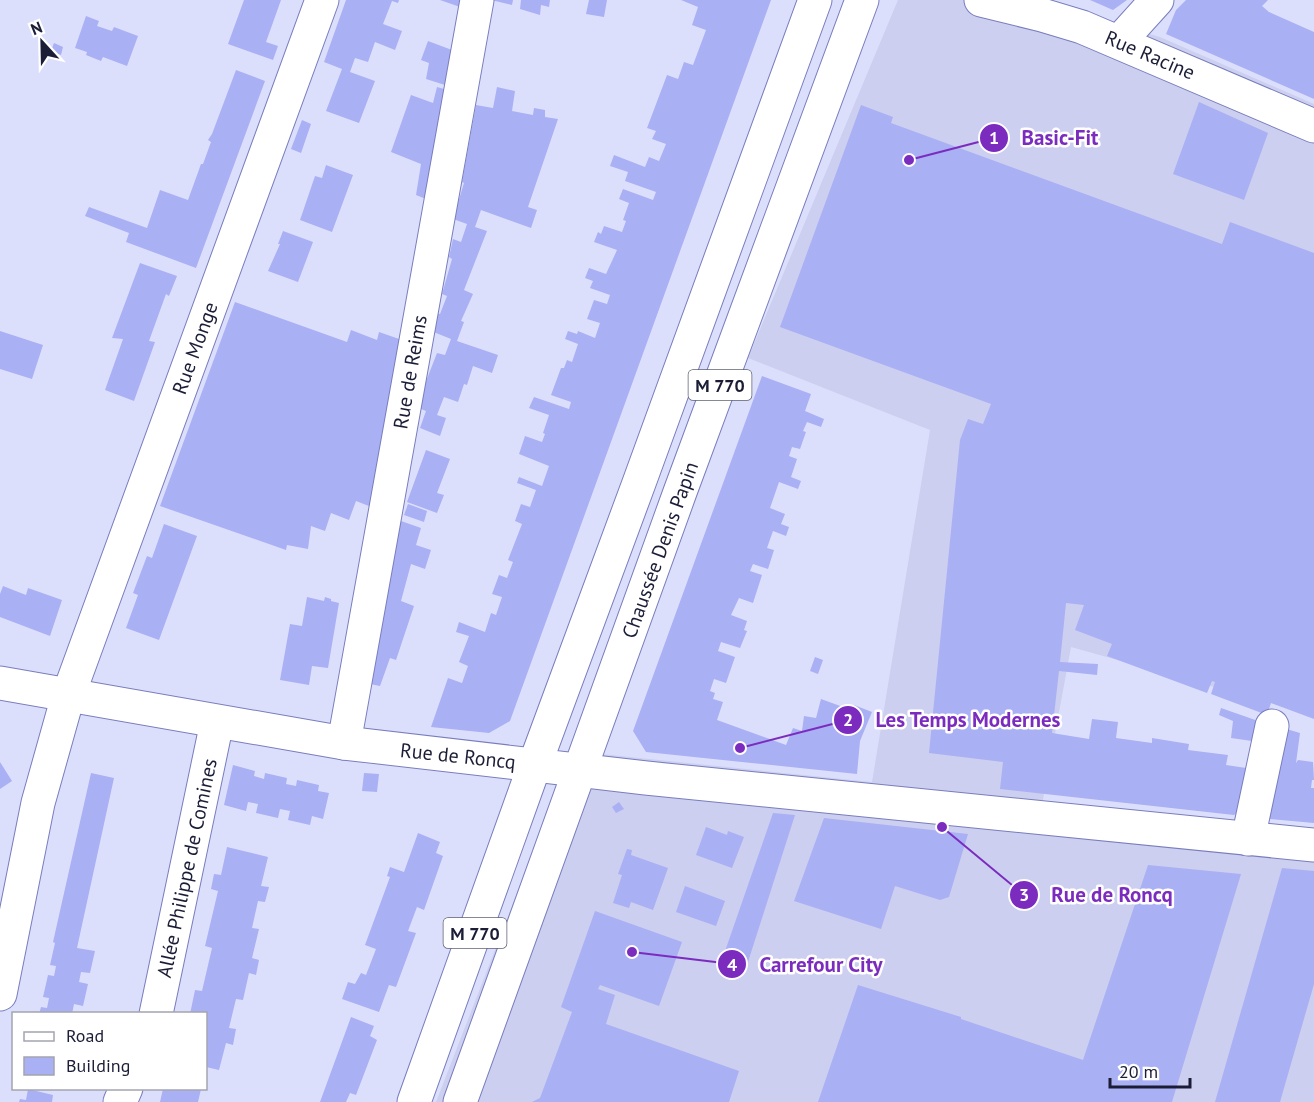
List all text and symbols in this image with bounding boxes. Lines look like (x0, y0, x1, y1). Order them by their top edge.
north arrow (12, 12, 72, 72)
text: N (28, 17, 45, 39)
street label: Rue Racine (1101, 24, 1199, 86)
callout: Basic-Fit (979, 119, 1110, 158)
text: Basic-Fit (1022, 124, 1099, 151)
text: 1 (989, 126, 999, 149)
street label: Rue Monge (166, 298, 224, 398)
street label: Rue de Reims (387, 313, 433, 431)
road number: M 770 (688, 370, 752, 400)
street label: Chaussée Denis Papin (616, 458, 704, 642)
callout: Les Temps Modernes (833, 700, 1072, 739)
text: Les Temps Modernes (876, 706, 1061, 733)
text: 2 (843, 708, 853, 731)
street label: Rue de Roncq (399, 737, 517, 775)
street label: Allée Philippe de Comines (151, 756, 223, 980)
callout: Rue de Roncq (1009, 875, 1185, 914)
text: Rue de Roncq (1051, 881, 1173, 908)
text: 3 (1019, 883, 1029, 906)
road number: M 770 (444, 918, 506, 948)
callout: Carrefour City (717, 945, 894, 984)
text: Carrefour City (759, 951, 884, 978)
text: 4 (727, 953, 737, 976)
legend (12, 1012, 207, 1090)
text: Road (66, 1024, 104, 1047)
scale bar (1110, 1051, 1190, 1089)
text: Building (66, 1054, 130, 1077)
text: 20 m (1119, 1060, 1158, 1083)

